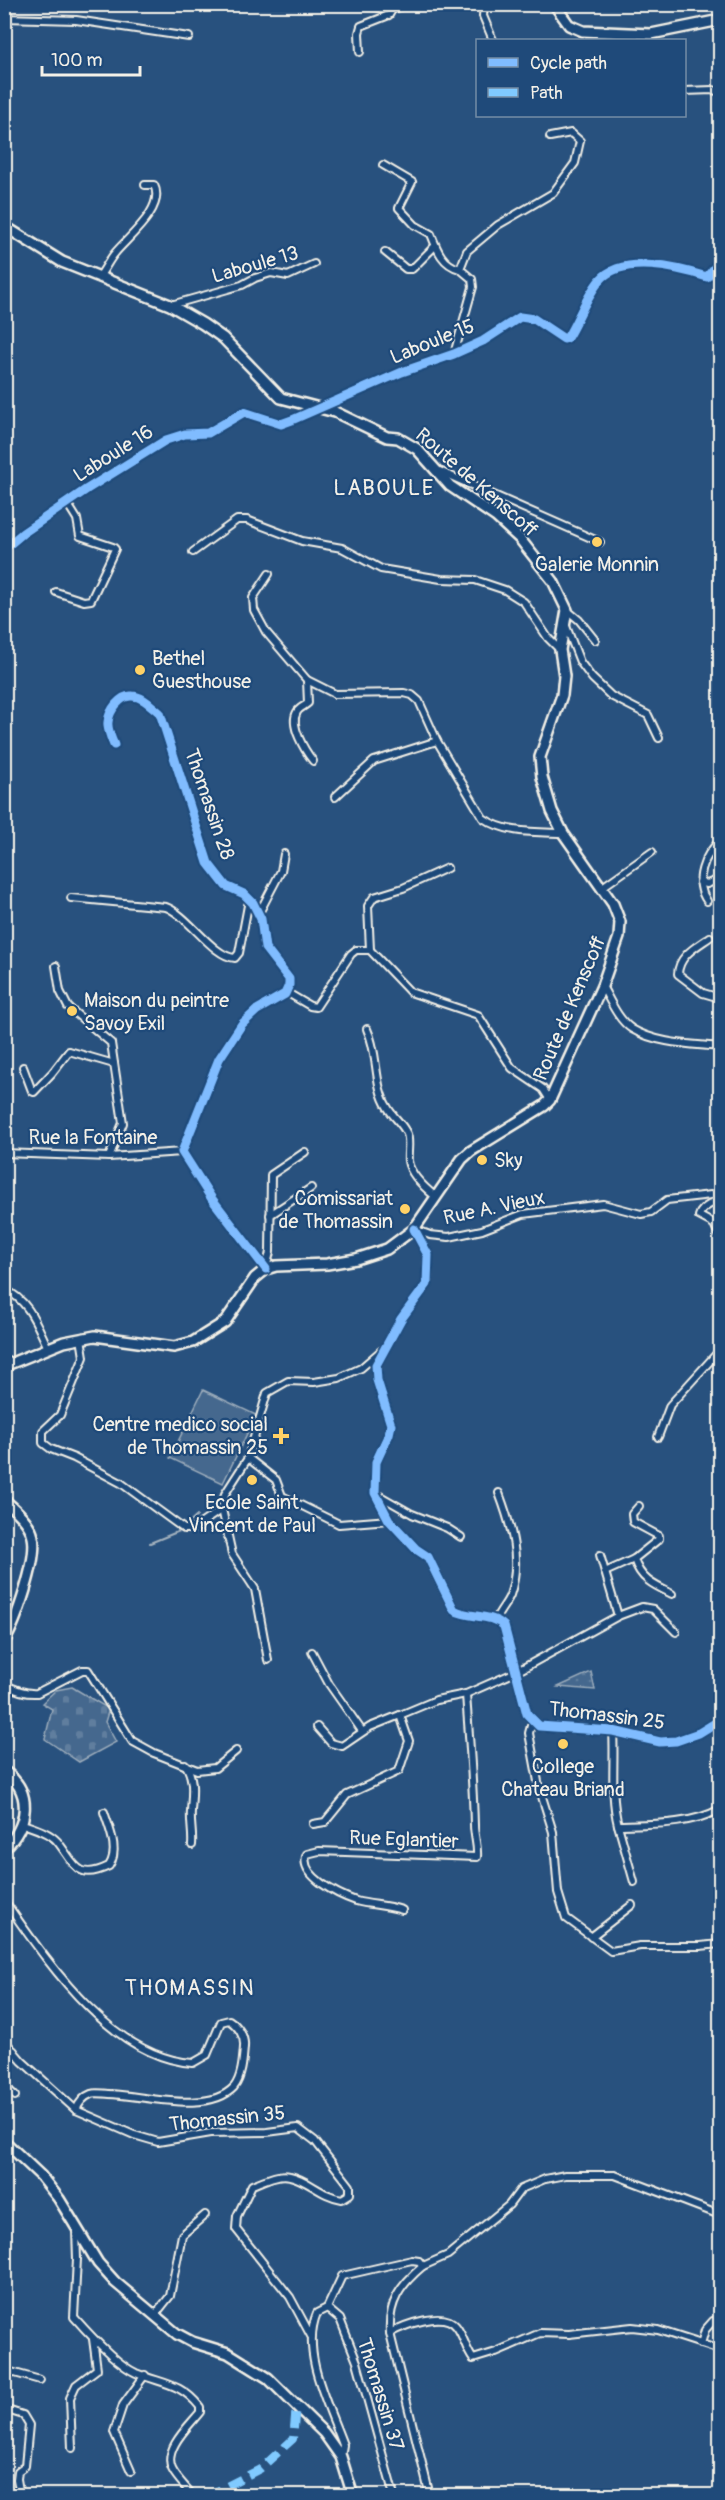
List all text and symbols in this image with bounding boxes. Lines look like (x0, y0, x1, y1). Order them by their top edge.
scale bar (42, 39, 140, 77)
legend (476, 39, 686, 117)
text: 100 m (51, 49, 103, 72)
text: Cycle path (530, 52, 607, 75)
text: Path (530, 82, 563, 105)
street label: Laboule 13 (209, 240, 301, 289)
street label: Laboule 15 (386, 313, 478, 370)
street label: Laboule 16 (69, 419, 158, 488)
street label: Route de Kenscoff (410, 422, 543, 542)
district label: LABOULE (333, 474, 435, 502)
marker: Galerie Monnin (590, 535, 604, 549)
place label: Galerie Monnin (535, 552, 659, 577)
place label: Bethel Guesthouse (152, 646, 251, 694)
marker: Bethel Guesthouse (133, 663, 147, 677)
street label: Thomassin 28 (179, 745, 240, 863)
street label: Route de Kenscoff (528, 932, 611, 1084)
place label: Maison du peintre Savoy Exil (84, 988, 229, 1036)
marker: Maison du peintre Savoy Exil (65, 1004, 79, 1018)
street label: Rue la Fontaine (29, 1125, 158, 1150)
place label: Sky (494, 1148, 523, 1173)
marker: Sky (475, 1153, 489, 1167)
street label: Rue A. Vieux (441, 1185, 547, 1230)
place label: Comissariat de Thomassin (279, 1186, 394, 1234)
marker: Comissariat de Thomassin (398, 1202, 412, 1216)
place label: Centre medico social de Thomassin 25 (92, 1412, 268, 1460)
marker: Centre medico social de Thomassin 25 (272, 1427, 290, 1445)
marker: Ecole Saint Vincent de Paul (245, 1473, 259, 1487)
place label: Ecole Saint Vincent de Paul (188, 1490, 316, 1538)
street label: Thomassin 25 (548, 1696, 666, 1735)
marker: College Chateau Briand (556, 1737, 570, 1751)
place label: College Chateau Briand (501, 1754, 625, 1802)
street label: Rue Eglantier (349, 1825, 459, 1854)
district label: THOMASSIN (125, 1974, 255, 2002)
street label: Thomassin 35 (168, 2100, 286, 2137)
street label: Thomassin 37 (352, 2335, 410, 2454)

